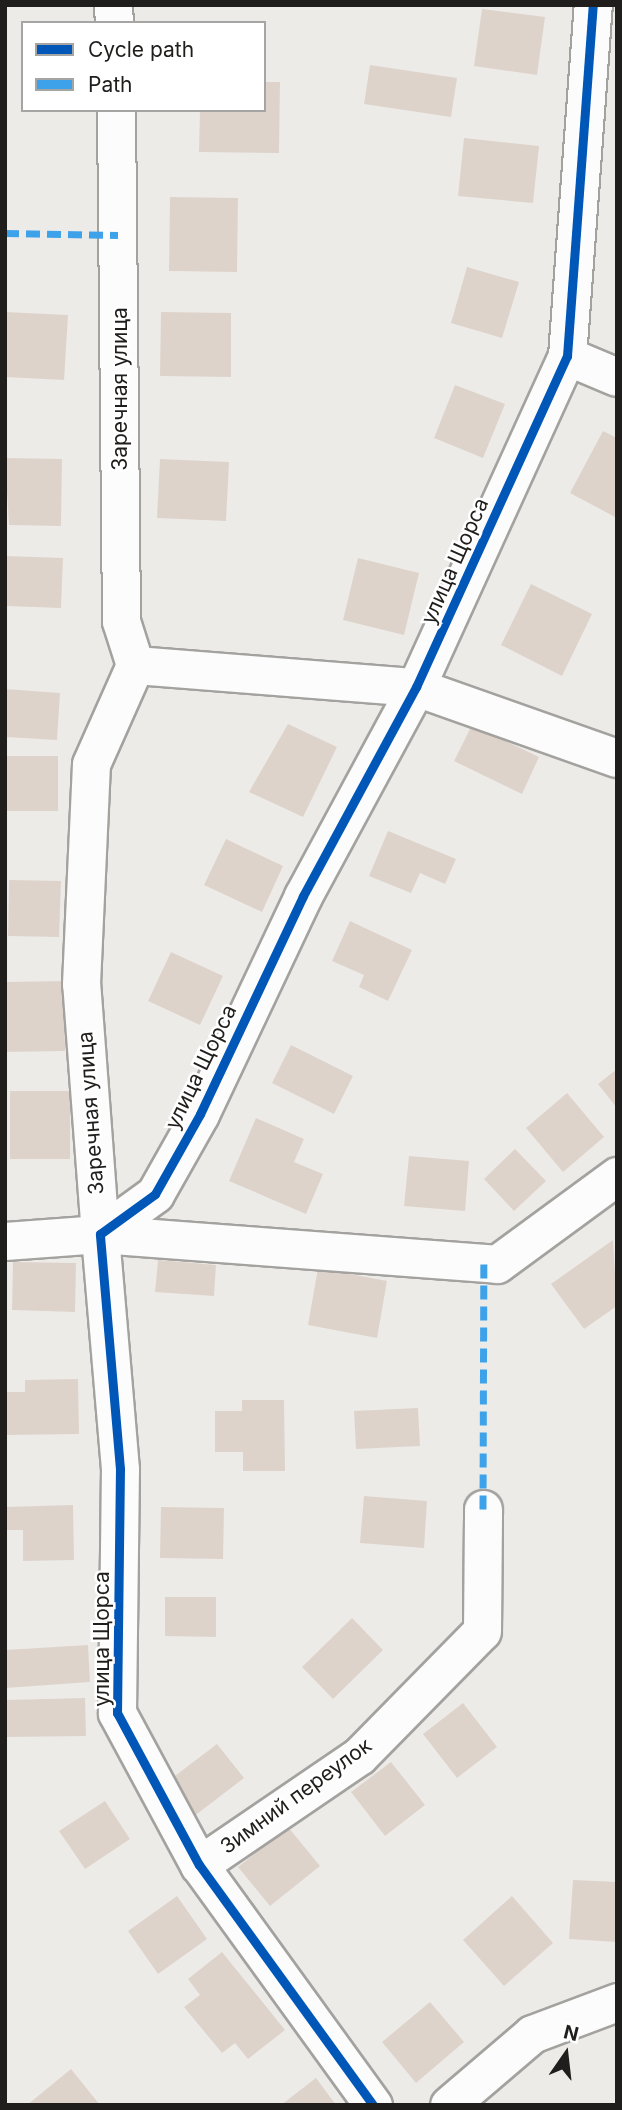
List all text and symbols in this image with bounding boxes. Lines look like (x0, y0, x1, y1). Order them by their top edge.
legend (21, 21, 266, 112)
text: Cycle path (88, 37, 194, 62)
text: Path (88, 72, 133, 97)
street label: Заречная улица (107, 307, 133, 471)
street label: улица Щорса (416, 494, 494, 628)
street label: улица Щорса (160, 1001, 242, 1133)
street label: Заречная улица (73, 1031, 109, 1195)
street label: улица Щорса (89, 1571, 115, 1707)
street label: Зимний переулок (215, 1733, 377, 1859)
north arrow (531, 2019, 601, 2089)
text: N (561, 2020, 581, 2046)

